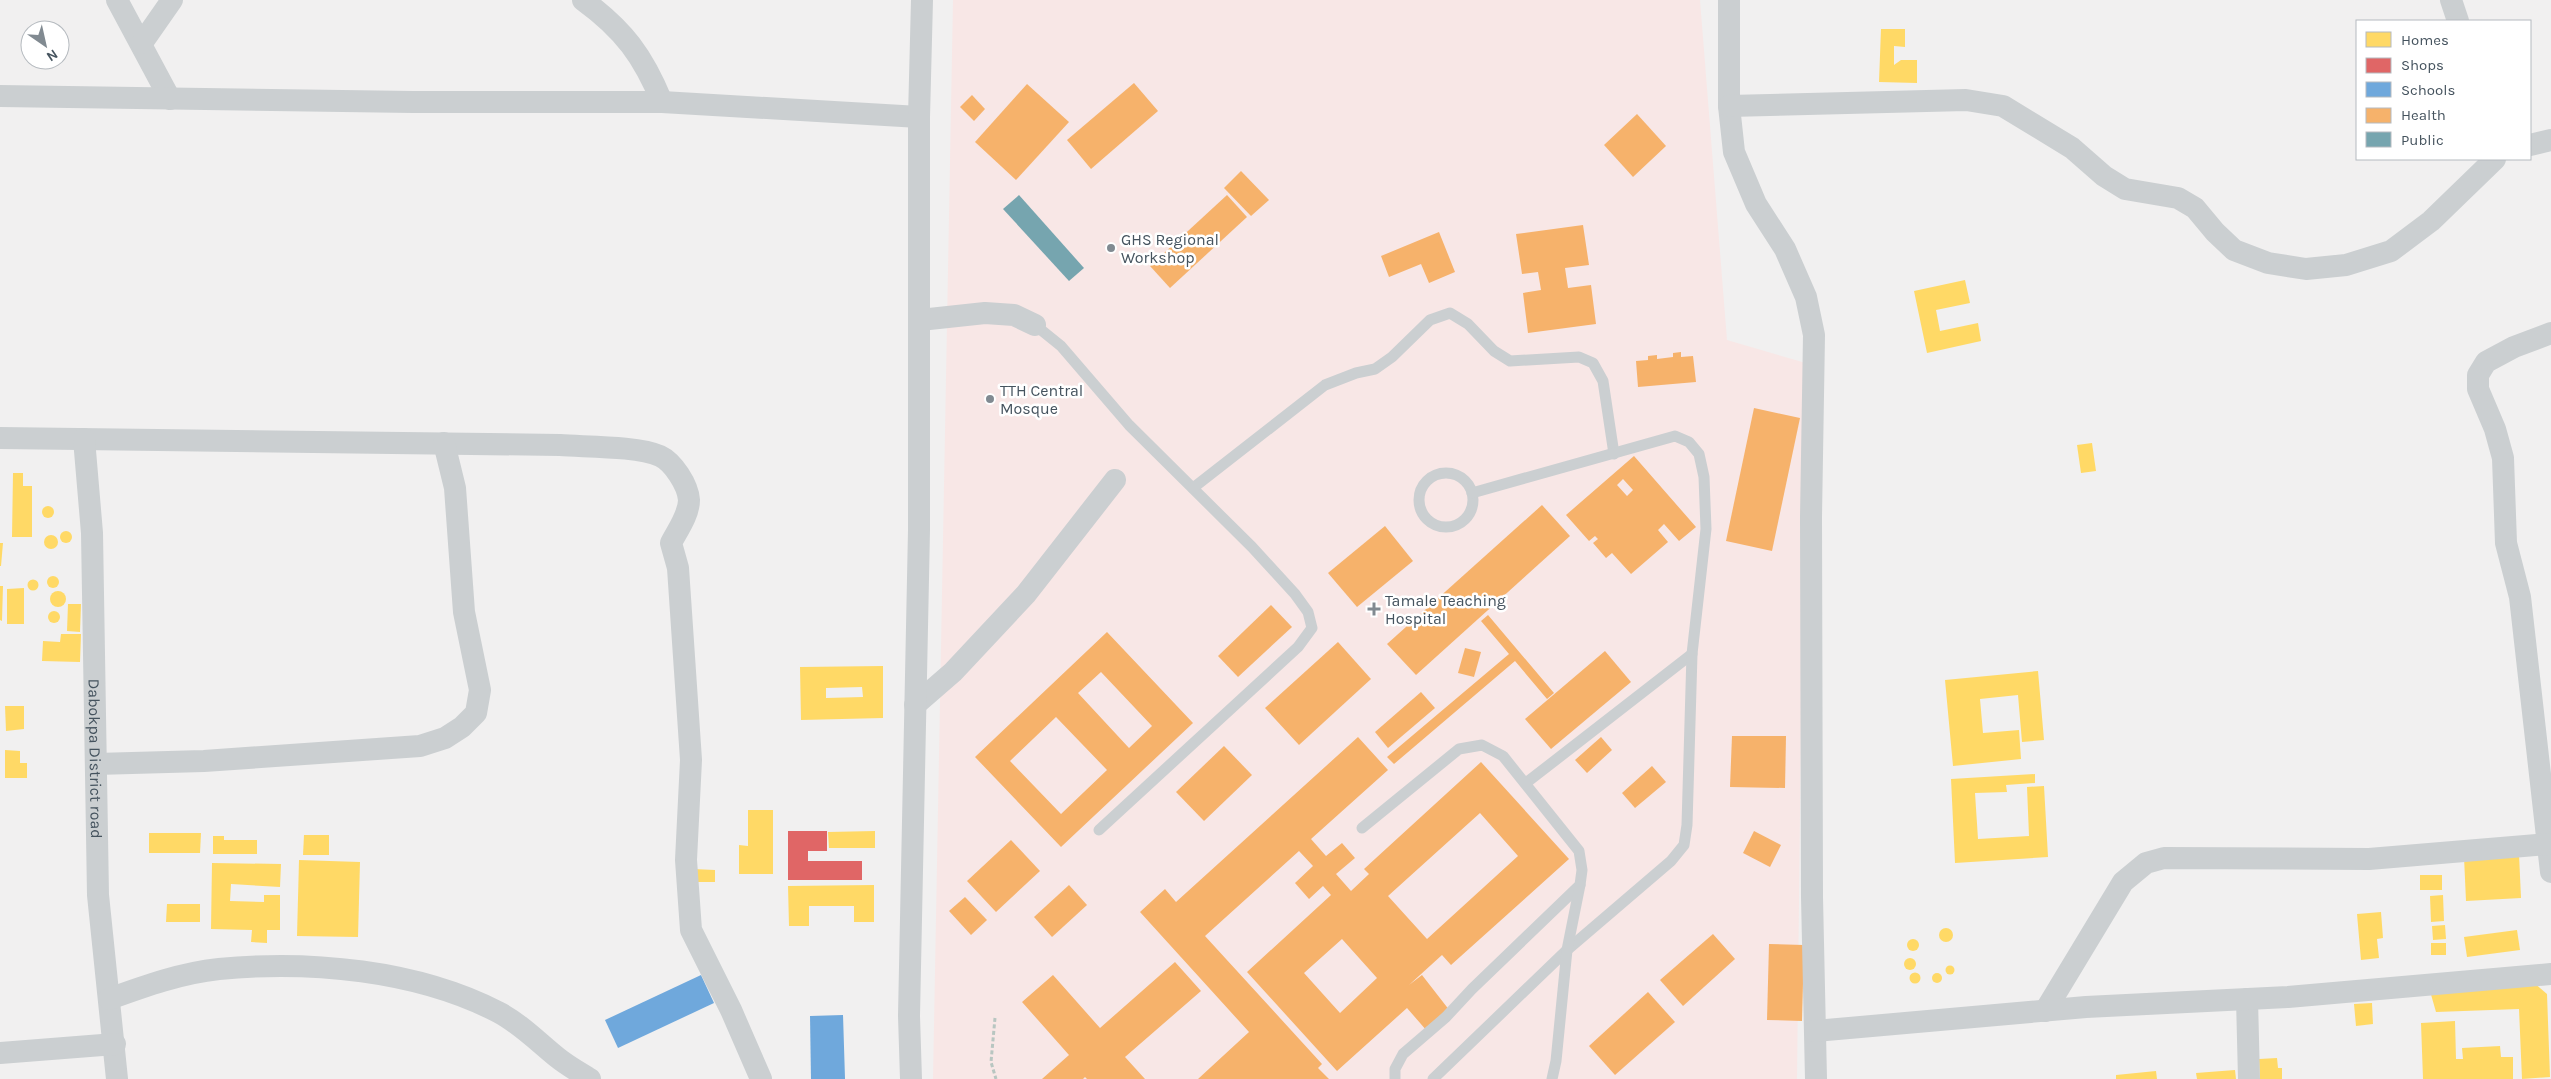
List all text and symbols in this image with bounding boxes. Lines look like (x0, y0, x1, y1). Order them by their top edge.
north arrow (20, 20, 70, 70)
legend (2356, 20, 2531, 160)
text: Homes (2401, 31, 2449, 49)
text: N (43, 46, 61, 65)
text: Shops (2401, 56, 2444, 74)
text: Schools (2401, 81, 2455, 99)
text: Health (2401, 106, 2446, 124)
text: Public (2401, 131, 2444, 149)
place label: GHS Regional Workshop (1121, 230, 1219, 267)
marker: GHS Regional Workshop (1105, 242, 1117, 254)
place label: TTH Central Mosque (1000, 381, 1083, 418)
marker: TTH Central Mosque (984, 393, 996, 405)
place label: Tamale Teaching Hospital (1385, 591, 1506, 628)
marker: Tamale Teaching Hospital (1367, 602, 1381, 616)
street label: Dabokpa District road (85, 679, 107, 839)

